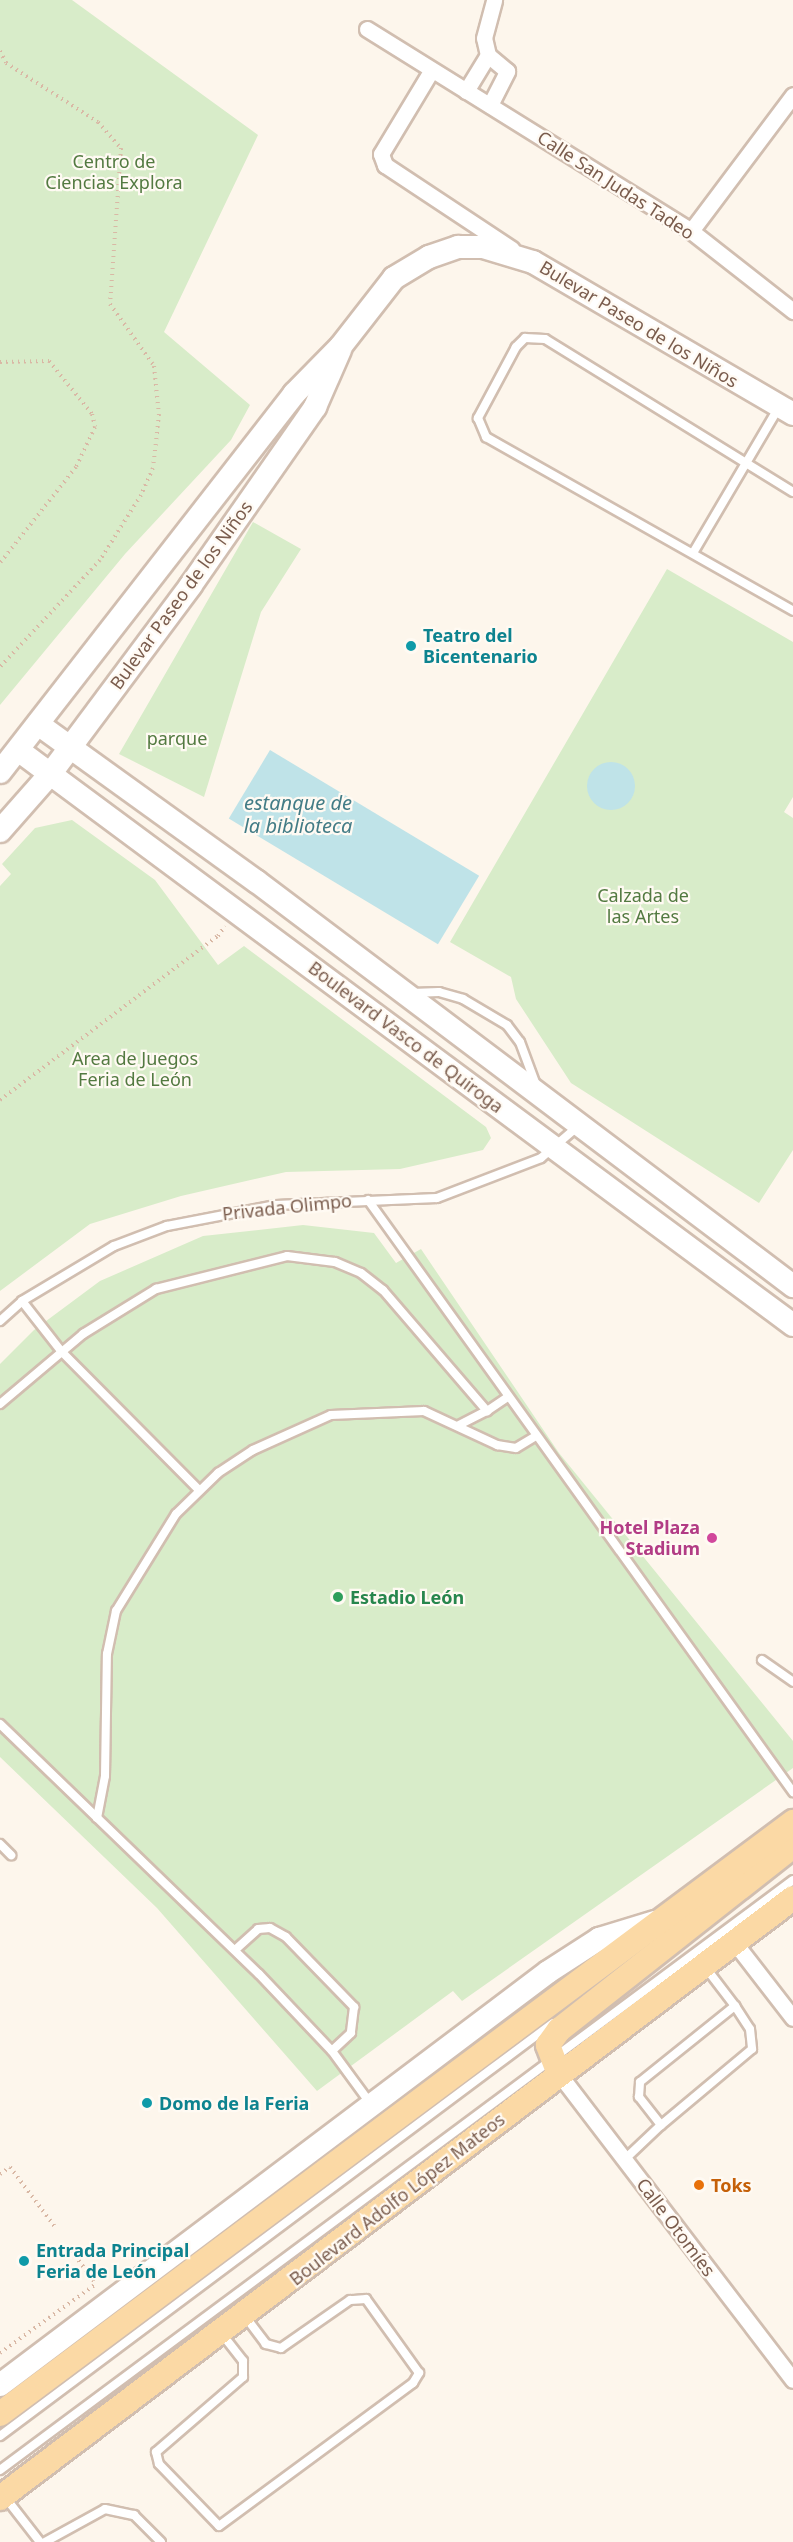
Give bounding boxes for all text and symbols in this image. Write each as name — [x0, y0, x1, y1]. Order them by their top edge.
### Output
street label: Calle San Judas Tadeo — [534, 126, 698, 244]
park label: Centro de Ciencias Explora — [45, 151, 183, 194]
street label: Bulevar Paseo de los Niños — [536, 256, 742, 392]
street label: Bulevar Paseo de los Niños — [105, 497, 257, 693]
place label: Teatro del Bicentenario — [423, 625, 538, 668]
marker: Teatro del Bicentenario — [404, 639, 418, 653]
park label: parque — [147, 727, 207, 749]
water label: estanque de la biblioteca — [244, 790, 352, 837]
park label: Calzada de las Artes — [597, 885, 689, 928]
street label: Boulevard Vasco de Quiroga — [304, 957, 508, 1117]
park label: Area de Juegos Feria de León — [72, 1048, 198, 1090]
street label: Privada Olimpo — [221, 1189, 353, 1225]
place label: Hotel Plaza Stadium — [599, 1517, 700, 1559]
marker: Hotel Plaza Stadium — [705, 1531, 719, 1545]
place label: Estadio León — [350, 1586, 464, 1608]
marker: Estadio León — [331, 1590, 345, 1604]
place label: Domo de la Feria — [159, 2092, 309, 2114]
marker: Domo de la Feria — [140, 2096, 154, 2110]
street label: Boulevard Adolfo López Mateos — [285, 2108, 509, 2290]
street label: Calle Otomíes — [632, 2174, 720, 2280]
place label: Toks — [711, 2174, 752, 2196]
marker: Toks — [692, 2178, 706, 2192]
place label: Entrada Principal Feria de León — [36, 2240, 189, 2282]
marker: Entrada Principal Feria de León — [17, 2254, 31, 2268]

